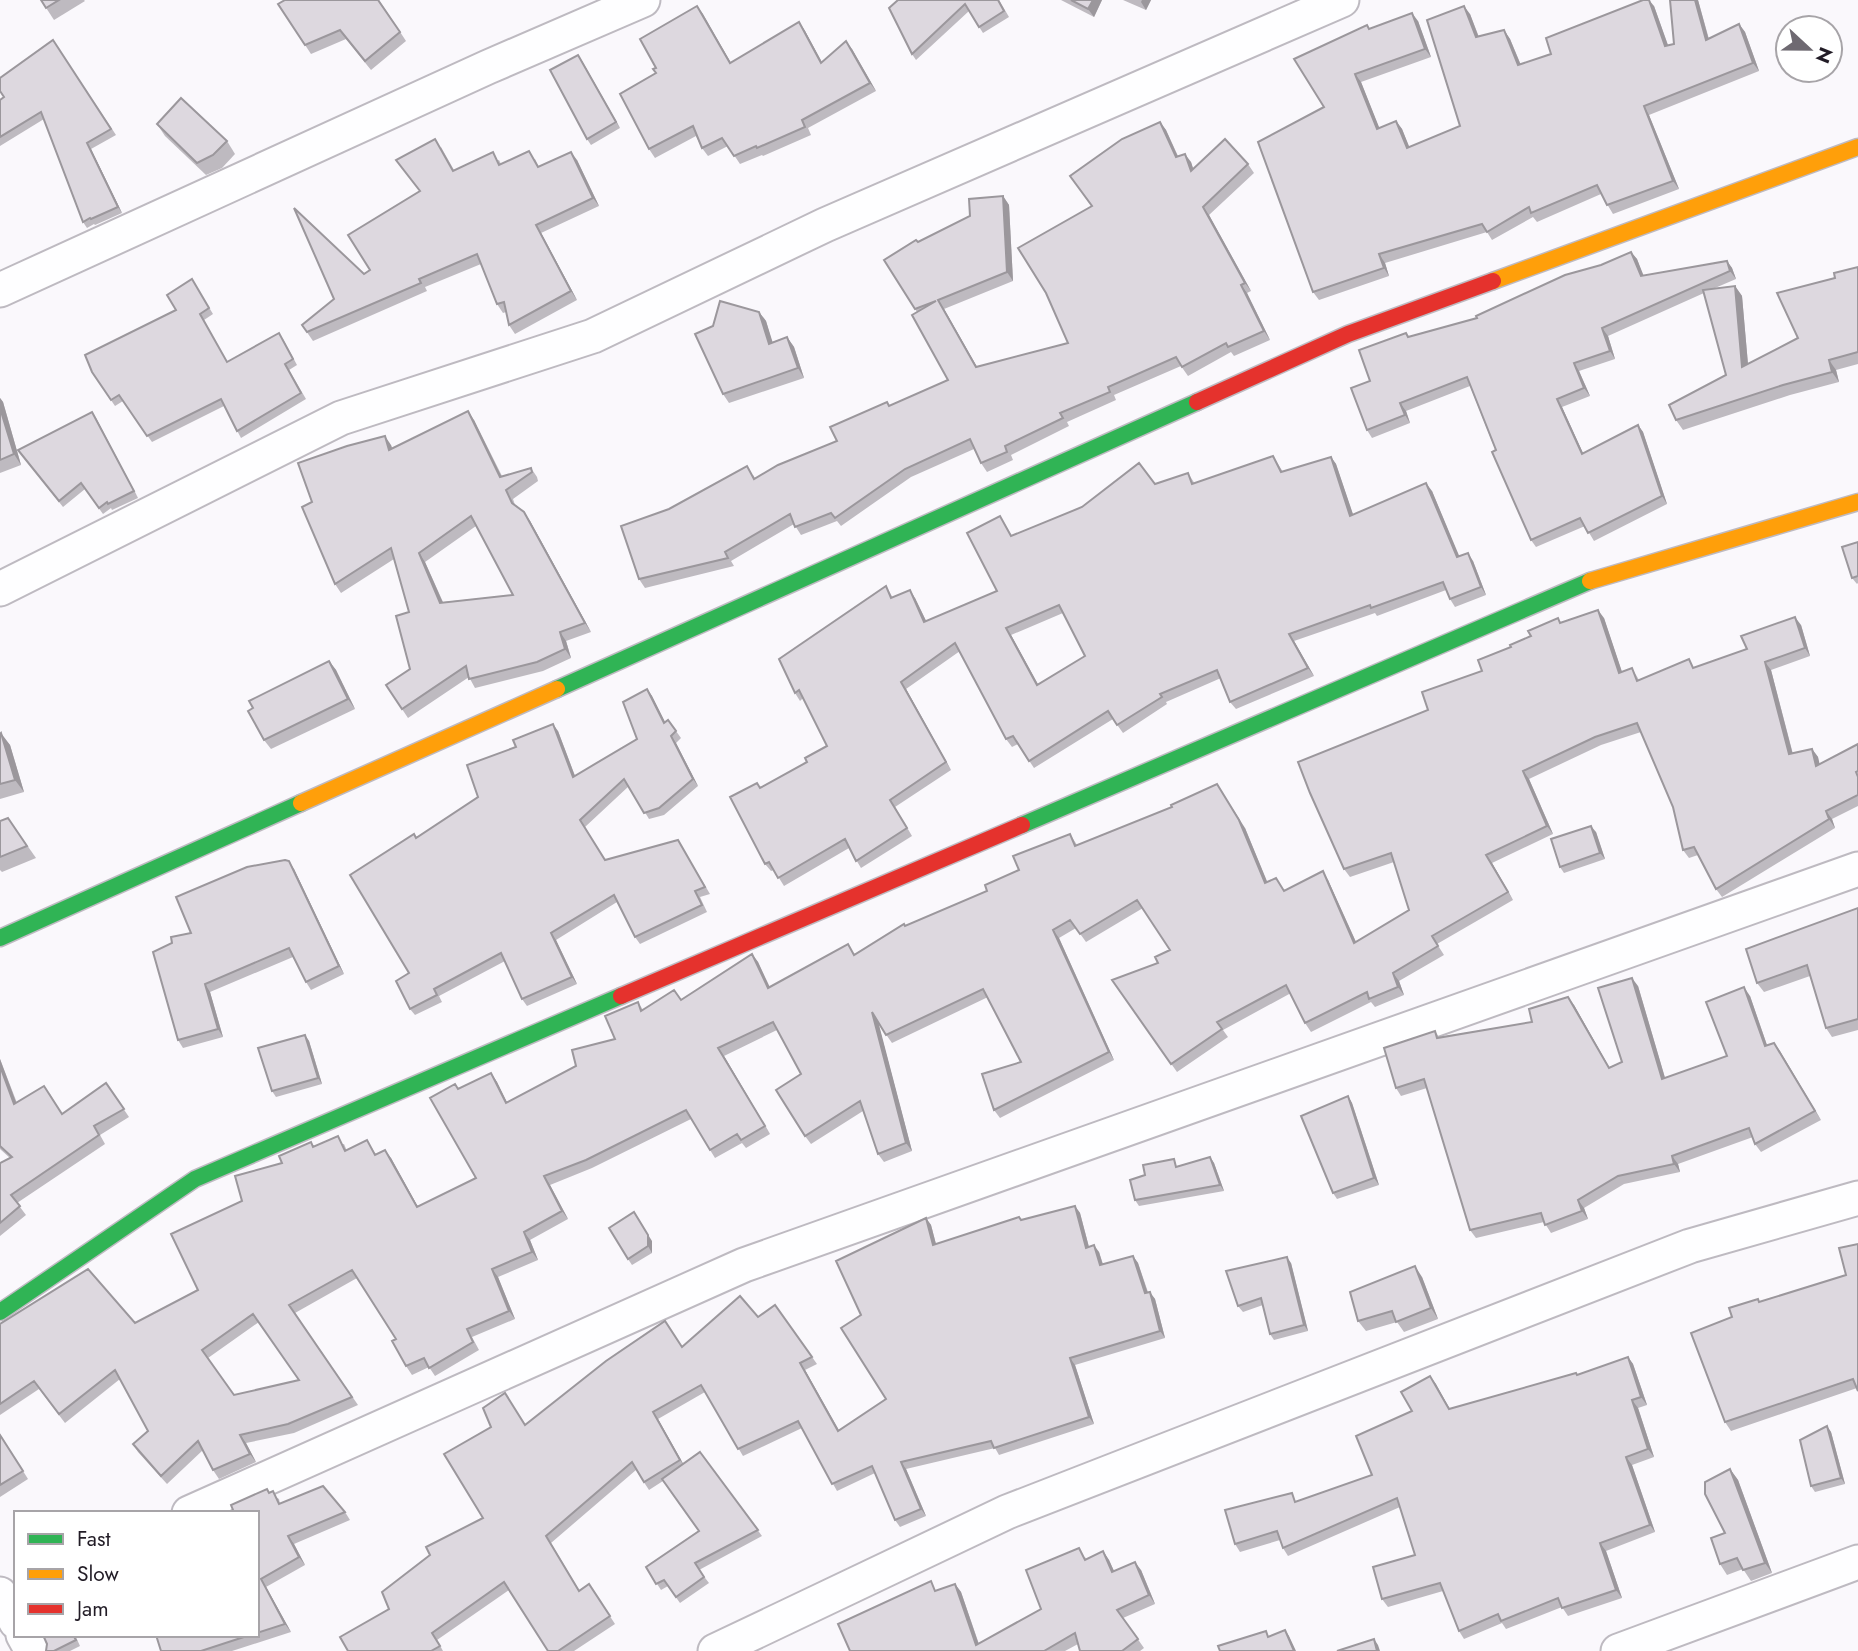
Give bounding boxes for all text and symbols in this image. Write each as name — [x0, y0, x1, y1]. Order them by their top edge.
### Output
north arrow — [1774, 14, 1844, 84]
text: N — [1809, 43, 1840, 67]
legend — [14, 1511, 259, 1637]
text: Fast — [77, 1524, 110, 1554]
text: Slow — [77, 1559, 119, 1589]
text: Jam — [74, 1594, 109, 1624]

